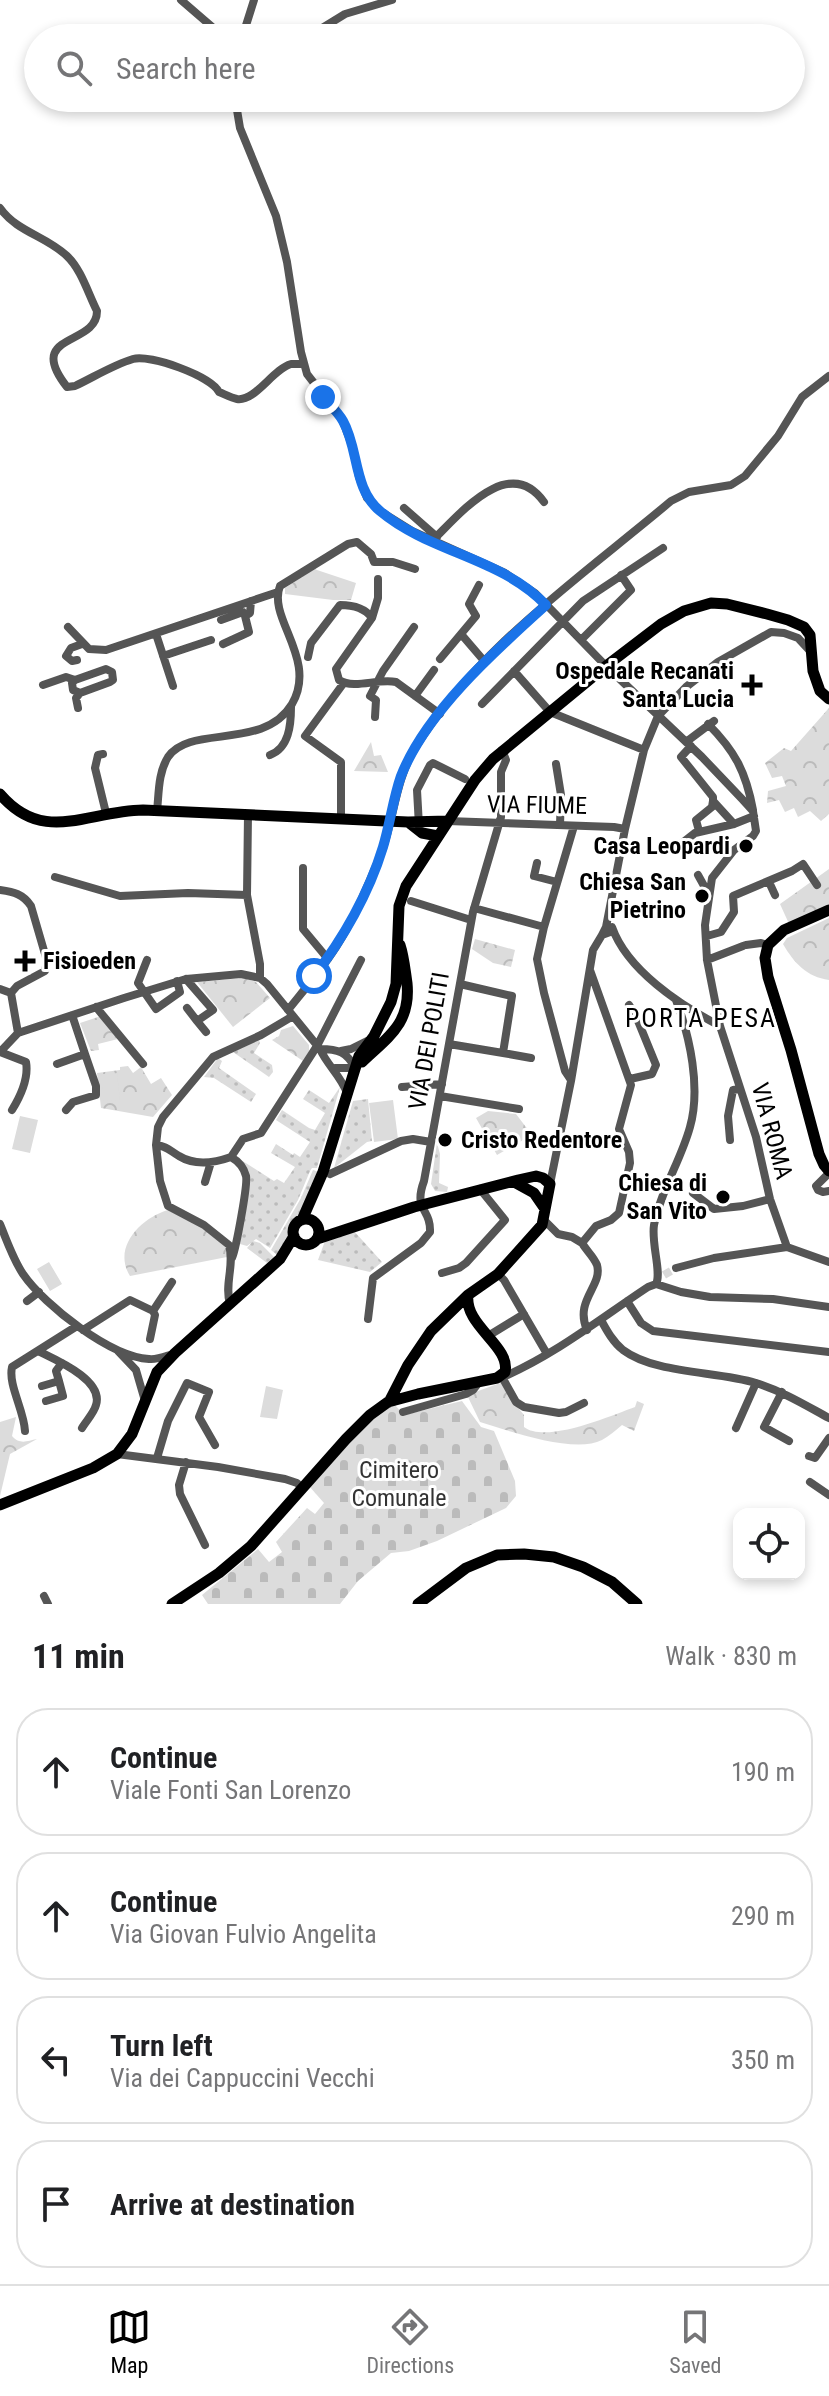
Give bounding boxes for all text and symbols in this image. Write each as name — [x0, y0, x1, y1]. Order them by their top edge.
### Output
search box — [24, 24, 805, 112]
icon: search — [52, 46, 96, 90]
text: Search here — [116, 51, 256, 86]
route end — [305, 379, 341, 415]
place label: Ospedale Recanati Santa Lucia — [555, 657, 734, 713]
marker: Ospedale Recanati Santa Lucia — [741, 674, 763, 696]
street label: VIA FIUME — [487, 790, 587, 820]
place label: Casa Leopardi — [594, 832, 730, 860]
marker: Casa Leopardi — [737, 837, 755, 855]
place label: Chiesa San Pietrino — [579, 868, 686, 924]
marker: Chiesa San Pietrino — [693, 887, 711, 905]
place label: Fisioeden — [43, 947, 136, 975]
marker: Fisioeden — [14, 950, 36, 972]
route start — [296, 958, 332, 994]
street label: VIA DEI POLITI — [403, 970, 455, 1112]
district label: PORTA PESA — [625, 1003, 777, 1033]
street label: VIA ROMA — [746, 1080, 798, 1182]
place label: Cristo Redentore — [461, 1126, 622, 1154]
marker: Cristo Redentore — [436, 1131, 454, 1149]
place label: Chiesa di San Vito — [618, 1169, 707, 1225]
marker: Chiesa di San Vito — [714, 1188, 732, 1206]
park label: Cimitero Comunale — [351, 1456, 447, 1512]
map controls — [733, 1508, 805, 1580]
button: locate — [733, 1508, 805, 1580]
text: 11 min — [32, 1636, 125, 1676]
text: Walk · 830 m — [665, 1641, 797, 1671]
text: Continue — [110, 1740, 217, 1775]
icon: ahead — [34, 1750, 78, 1794]
text: 190 m — [731, 1757, 795, 1787]
text: Viale Fonti San Lorenzo — [110, 1775, 351, 1805]
text: Continue — [110, 1884, 217, 1919]
icon: ahead — [34, 1894, 78, 1938]
text: 290 m — [731, 1901, 795, 1931]
text: Via Giovan Fulvio Angelita — [110, 1919, 377, 1949]
text: Turn left — [110, 2028, 213, 2063]
icon: left — [34, 2038, 78, 2082]
text: 350 m — [731, 2045, 795, 2075]
text: Via dei Cappuccini Vecchi — [110, 2063, 375, 2093]
icon: arrive — [34, 2182, 78, 2226]
text: Arrive at destination — [110, 2187, 355, 2222]
tab: Map — [107, 2305, 151, 2378]
tab: Directions — [366, 2305, 454, 2378]
tab: Saved — [669, 2305, 722, 2378]

